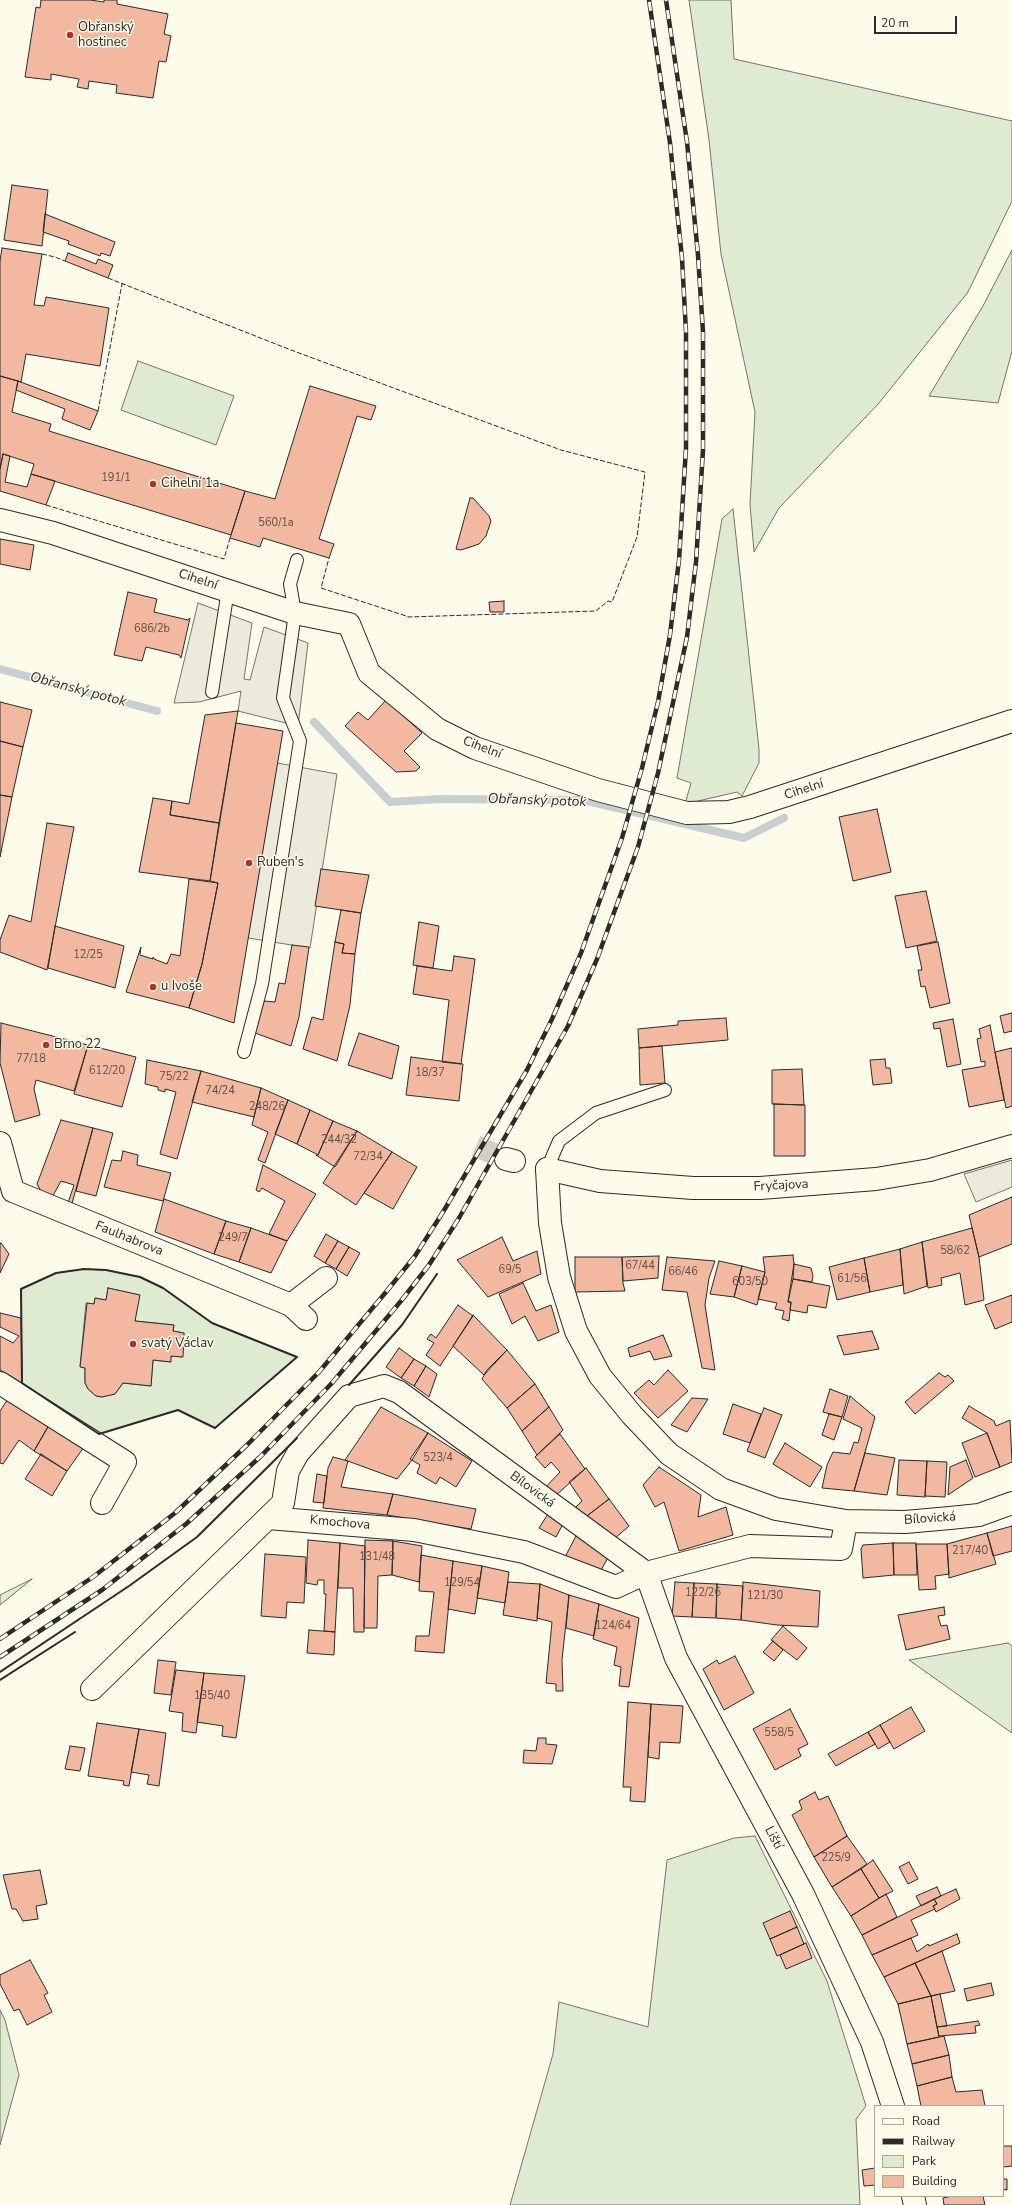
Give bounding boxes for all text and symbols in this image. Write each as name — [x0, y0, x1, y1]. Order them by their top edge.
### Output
scale bar — [876, 8, 959, 34]
text: 20 m — [881, 15, 909, 31]
place label: Obřanský hostinec — [78, 20, 134, 51]
marker: Obřanský hostinec — [65, 30, 75, 40]
house number: 191/1 — [101, 471, 131, 485]
place label: Cihelní 1a — [161, 476, 219, 492]
marker: Cihelní 1a — [148, 479, 158, 489]
house number: 560/1a — [258, 516, 294, 530]
street label: Cihelní — [176, 566, 220, 594]
house number: 686/2b — [134, 622, 170, 636]
water label: Obřanský potok — [28, 669, 128, 711]
street label: Cihelní — [460, 733, 504, 763]
street label: Cihelní — [782, 776, 826, 804]
water label: Obřanský potok — [487, 791, 587, 811]
place label: Ruben's — [257, 855, 304, 871]
marker: Ruben's — [244, 858, 254, 868]
house number: 12/25 — [73, 948, 103, 962]
place label: u Ivoše — [161, 979, 202, 995]
marker: u Ivoše — [148, 982, 158, 992]
place label: Brno 22 — [54, 1037, 101, 1053]
marker: Brno 22 — [41, 1040, 51, 1050]
house number: 77/18 — [16, 1052, 46, 1066]
house number: 612/20 — [89, 1064, 125, 1078]
house number: 18/37 — [415, 1066, 445, 1080]
house number: 75/22 — [159, 1070, 189, 1084]
house number: 74/24 — [205, 1084, 235, 1098]
house number: 248/26 — [249, 1100, 285, 1114]
house number: 244/32 — [321, 1133, 357, 1147]
house number: 72/34 — [353, 1150, 383, 1164]
street label: Fryčajova — [753, 1177, 809, 1195]
street label: Faulhabrova — [93, 1218, 165, 1260]
house number: 249/7 — [218, 1231, 248, 1245]
house number: 58/62 — [940, 1244, 970, 1258]
house number: 67/44 — [625, 1259, 655, 1273]
house number: 69/5 — [499, 1263, 521, 1277]
house number: 66/46 — [668, 1265, 698, 1279]
house number: 61/56 — [837, 1272, 867, 1286]
house number: 603/50 — [732, 1275, 768, 1289]
place label: svatý Václav — [141, 1336, 214, 1352]
marker: svatý Václav — [128, 1339, 138, 1349]
house number: 523/4 — [423, 1451, 453, 1465]
street label: Bílovická — [506, 1468, 558, 1512]
street label: Bílovická — [904, 1509, 956, 1529]
street label: Kmochova — [309, 1513, 371, 1533]
house number: 217/40 — [952, 1544, 988, 1558]
house number: 131/48 — [359, 1550, 395, 1564]
house number: 129/54 — [444, 1576, 480, 1590]
house number: 122/26 — [685, 1586, 721, 1600]
house number: 121/30 — [747, 1589, 783, 1603]
house number: 124/64 — [595, 1619, 631, 1633]
house number: 135/40 — [194, 1689, 230, 1703]
house number: 558/5 — [764, 1726, 794, 1740]
street label: Liští — [761, 1824, 785, 1852]
house number: 225/9 — [821, 1851, 851, 1865]
legend — [874, 2105, 1004, 2197]
text: Road — [912, 2113, 940, 2129]
text: Railway — [912, 2133, 955, 2149]
text: Park — [912, 2153, 936, 2169]
text: Building — [912, 2173, 957, 2189]

